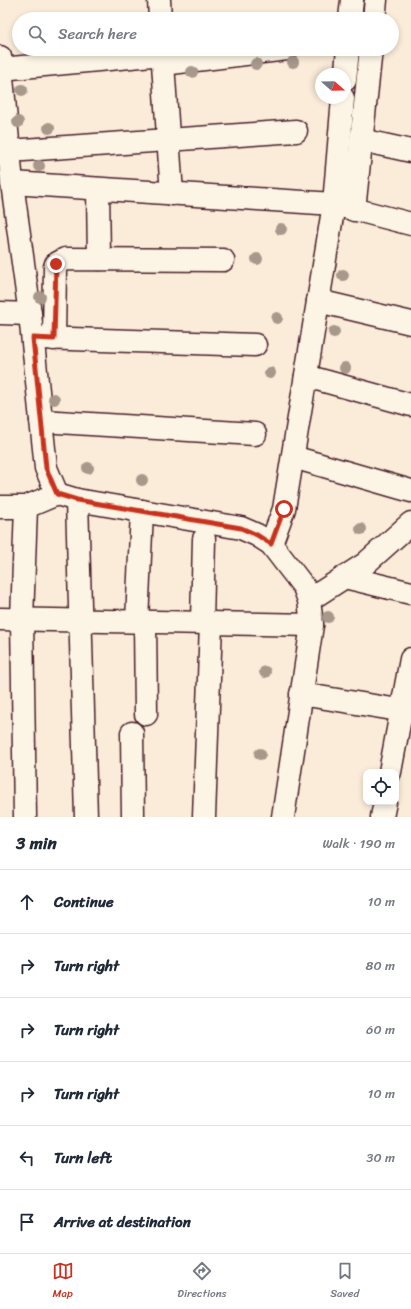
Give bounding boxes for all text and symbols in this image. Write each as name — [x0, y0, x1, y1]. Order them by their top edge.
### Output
search box — [12, 12, 399, 56]
text: Search here — [58, 21, 137, 47]
icon: search — [26, 23, 48, 45]
north arrow — [315, 68, 351, 104]
route end — [47, 255, 65, 273]
route start — [275, 500, 293, 518]
map controls — [363, 769, 399, 805]
button: locate — [363, 769, 399, 805]
text: 3 min — [16, 828, 57, 858]
text: Walk · 190 m — [322, 832, 395, 855]
text: Continue — [54, 889, 114, 915]
text: 10 m — [368, 890, 395, 913]
icon: ahead — [16, 891, 38, 913]
text: Turn right — [54, 953, 119, 979]
text: 80 m — [366, 954, 395, 977]
icon: right — [16, 955, 38, 977]
text: Turn right — [54, 1017, 119, 1043]
text: 60 m — [366, 1018, 395, 1041]
icon: right — [16, 1019, 38, 1041]
text: Turn right — [54, 1081, 119, 1107]
text: 10 m — [368, 1082, 395, 1105]
icon: right — [16, 1083, 38, 1105]
text: Turn left — [54, 1145, 112, 1171]
text: 30 m — [366, 1146, 395, 1169]
icon: left — [16, 1147, 38, 1169]
text: Arrive at destination — [54, 1209, 191, 1235]
icon: arrive — [16, 1211, 38, 1233]
tab: Map — [52, 1260, 74, 1303]
tab: Directions — [177, 1260, 227, 1303]
tab: Saved — [330, 1260, 359, 1303]

